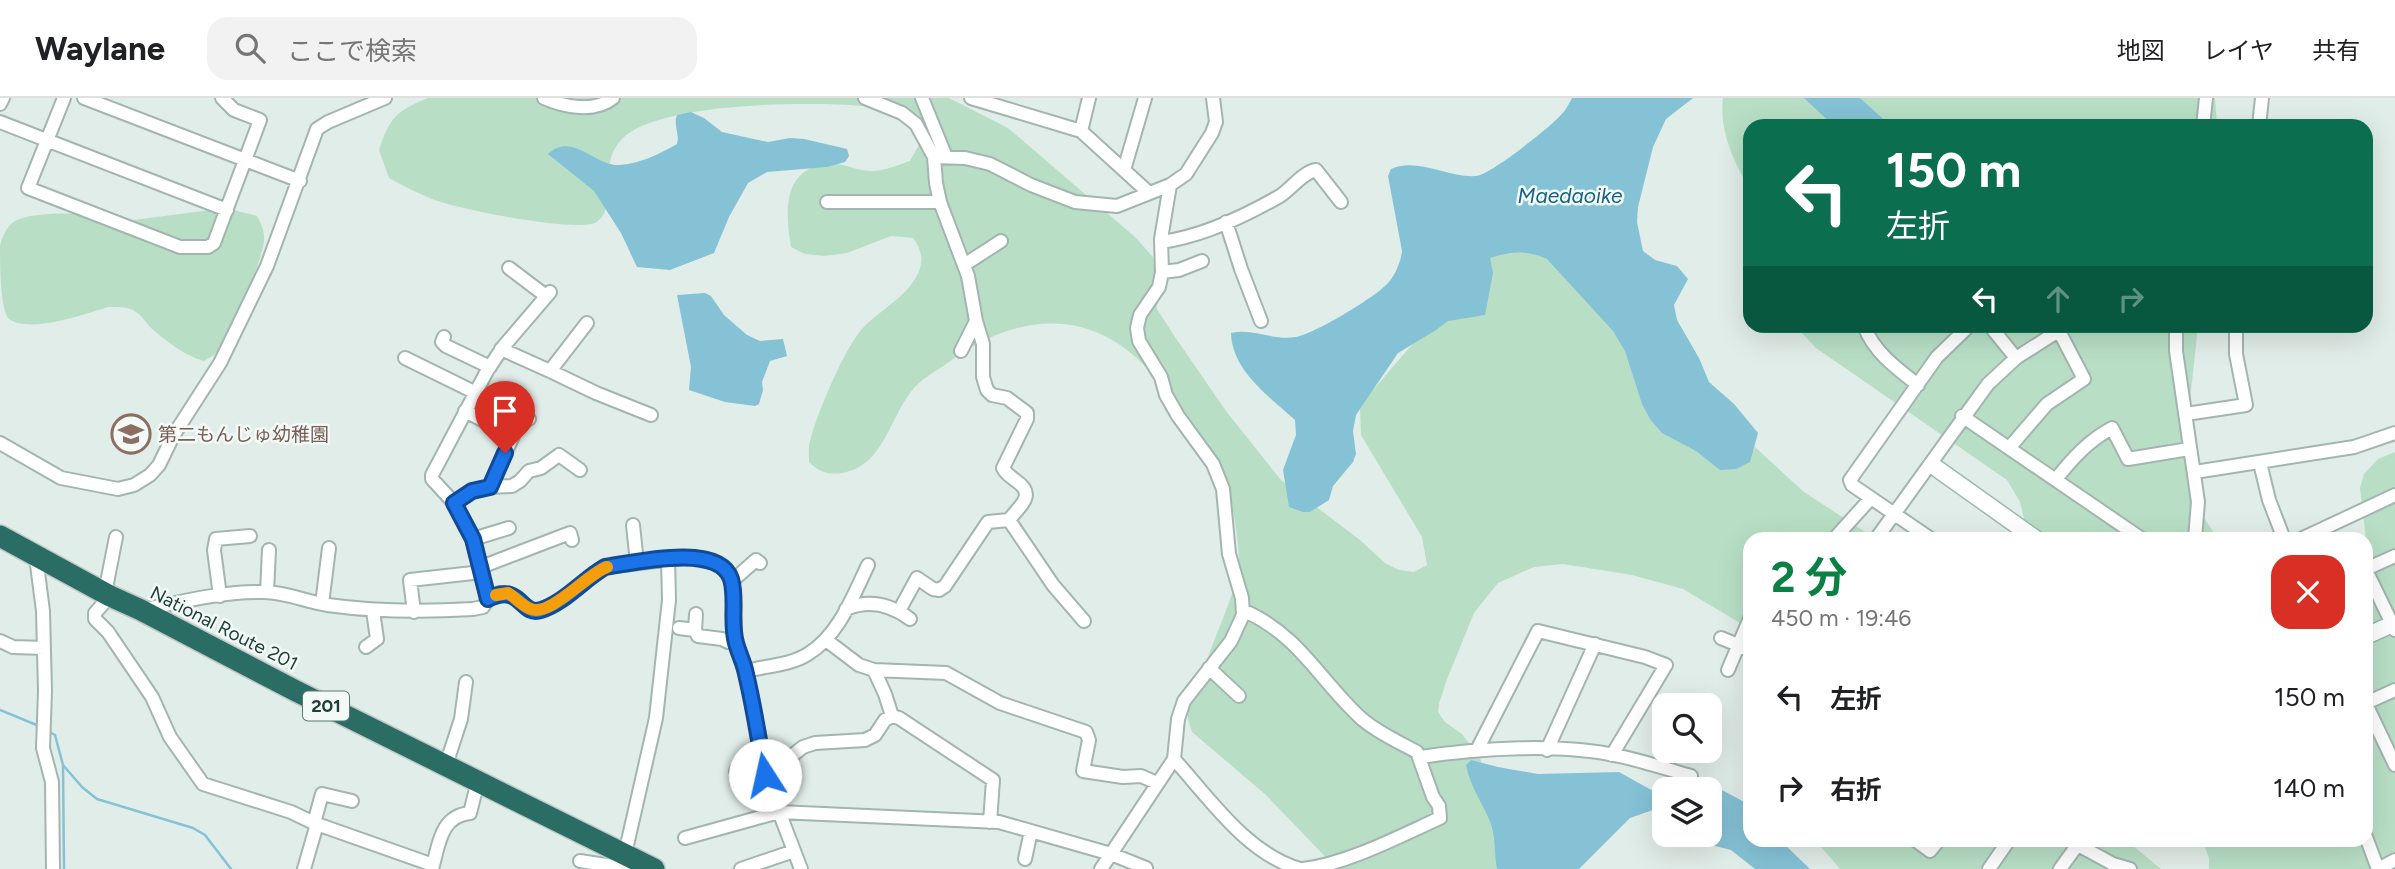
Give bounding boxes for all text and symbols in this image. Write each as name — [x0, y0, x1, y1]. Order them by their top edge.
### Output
search box — [207, 17, 697, 80]
text: Waylane — [35, 29, 165, 68]
icon: search — [231, 29, 269, 67]
text: ここで検索 — [287, 35, 417, 67]
text: 地図 — [2117, 36, 2165, 65]
text: レイヤ — [2203, 36, 2274, 65]
text: 共有 — [2312, 36, 2360, 65]
text: 150 m — [1886, 140, 2021, 199]
icon: left — [1771, 147, 1862, 238]
water label: Maedaoike — [1518, 183, 1623, 208]
text: 左折 — [1886, 207, 1950, 245]
icon: left — [1966, 280, 2004, 318]
icon: ahead — [2039, 280, 2077, 318]
icon: right — [2112, 280, 2150, 318]
pin — [475, 381, 535, 453]
icon: arrive — [486, 392, 524, 430]
school or university icon: 第二もんじゅ幼稚園 — [110, 413, 152, 455]
place label: 第二もんじゅ幼稚園 — [158, 423, 329, 446]
text: 2 分 — [1771, 552, 1847, 603]
button: close — [2271, 555, 2345, 629]
street label: National Route 201 — [146, 581, 302, 675]
text: 450 m · 19:46 — [1771, 604, 1911, 632]
icon: left — [1771, 678, 1809, 716]
text: 150 m — [2274, 681, 2345, 713]
text: 左折 — [1830, 683, 1882, 715]
road number: 201 — [303, 692, 349, 720]
map controls — [1652, 693, 1722, 847]
button: search — [1652, 693, 1722, 763]
position arrow — [728, 738, 802, 812]
icon: right — [1771, 769, 1809, 807]
text: 140 m — [2273, 772, 2345, 804]
text: 右折 — [1830, 774, 1882, 806]
button: layers — [1652, 777, 1722, 847]

